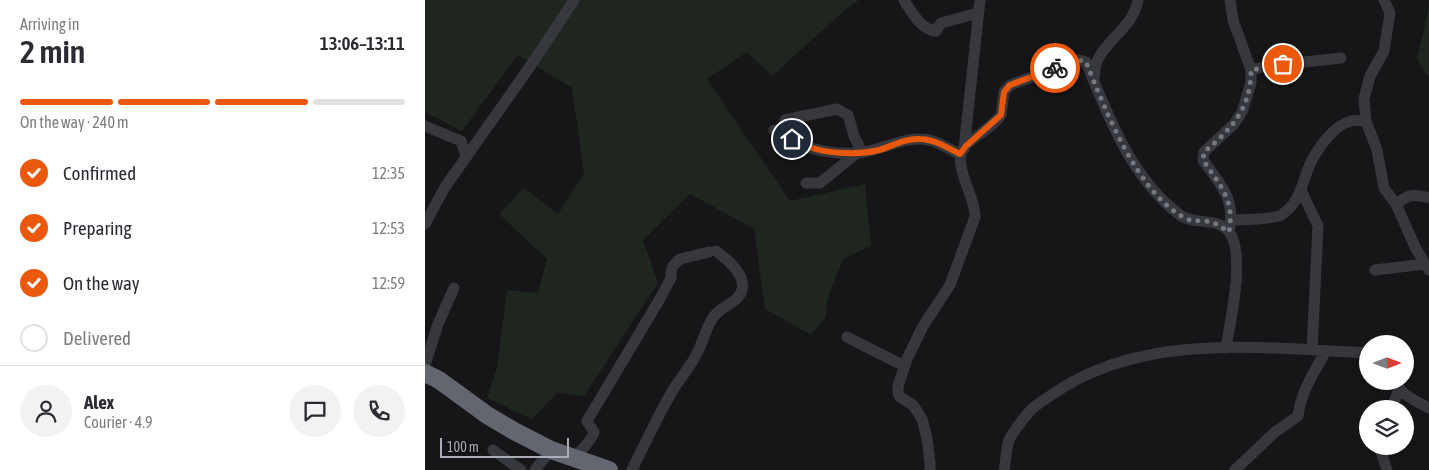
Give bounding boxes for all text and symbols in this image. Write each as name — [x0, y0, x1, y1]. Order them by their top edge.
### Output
text: Arriving in — [20, 15, 80, 33]
text: 13:06–13:11 — [320, 32, 405, 54]
text: 2 min — [20, 33, 85, 70]
courier — [1030, 43, 1080, 93]
pin — [1262, 43, 1304, 85]
icon: bag — [1269, 50, 1297, 78]
icon: bike — [1041, 54, 1069, 82]
text: On the way · 240 m — [20, 113, 129, 131]
pin — [771, 118, 813, 160]
icon: home — [778, 125, 806, 153]
icon: check — [20, 159, 48, 187]
text: Confirmed — [63, 162, 136, 184]
text: 12:35 — [372, 164, 405, 182]
icon: check — [20, 214, 48, 242]
text: Preparing — [63, 217, 132, 239]
text: 12:53 — [372, 219, 405, 237]
icon: check — [20, 269, 48, 297]
text: On the way — [63, 272, 140, 294]
text: 12:59 — [372, 274, 405, 292]
text: Delivered — [63, 327, 131, 349]
north arrow — [1359, 335, 1414, 390]
map controls — [1359, 335, 1414, 455]
button: person — [20, 385, 72, 437]
button: chat — [289, 385, 341, 437]
button: phone — [353, 385, 405, 437]
text: Alex — [84, 391, 114, 413]
button: layers — [1359, 400, 1414, 455]
text: Courier · 4.9 — [84, 413, 153, 431]
scale bar — [440, 435, 569, 458]
text: 100 m — [447, 439, 479, 455]

